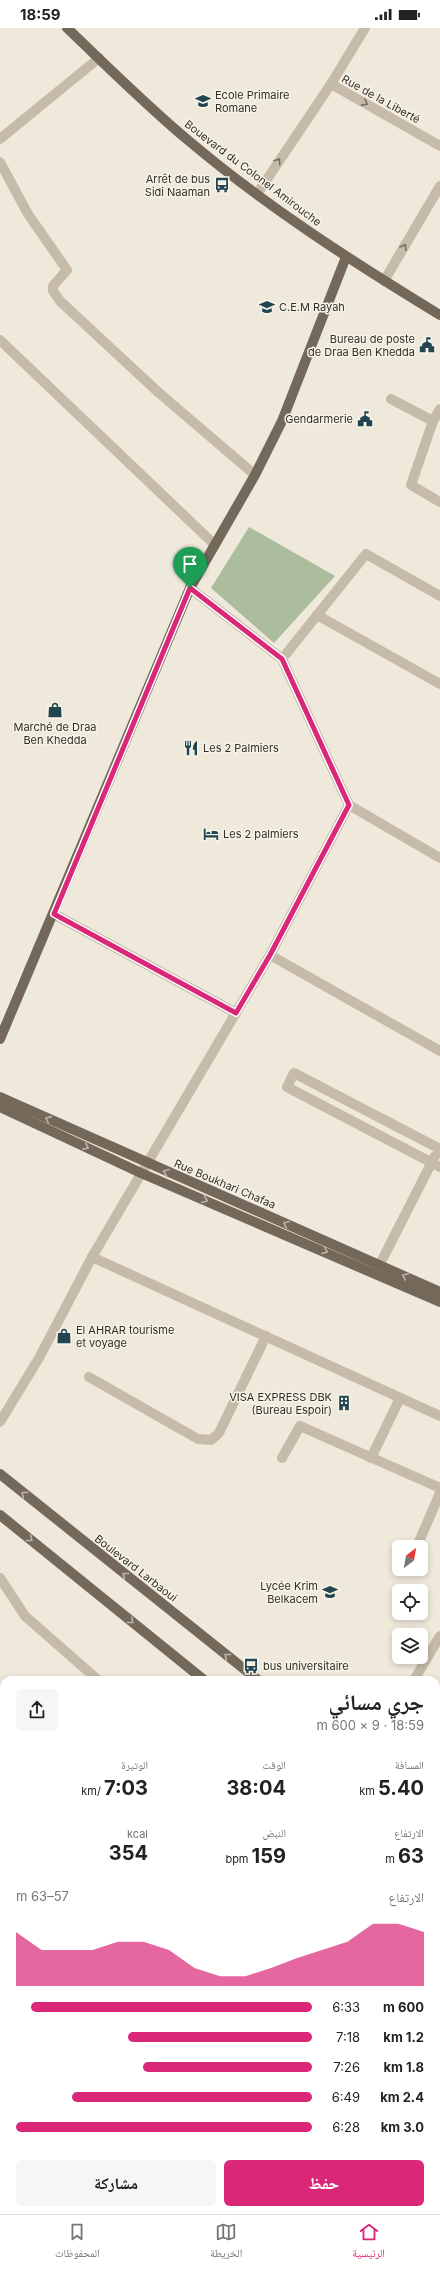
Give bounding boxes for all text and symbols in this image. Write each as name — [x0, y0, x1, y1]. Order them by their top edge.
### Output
text: 18:59 — [20, 5, 61, 24]
street label: Rue de la Liberté — [339, 72, 423, 126]
place label: Ecole Primaire Romane — [215, 88, 290, 115]
school or university icon: Ecole Primaire Romane — [194, 92, 212, 110]
one-way arrow — [361, 99, 368, 106]
street label: Bouevard du Colonel Amirouche — [182, 117, 324, 229]
one-way arrow — [273, 158, 281, 165]
place label: Arrêt de bus Sidi Naaman — [145, 172, 210, 199]
bus stop icon: Arrêt de bus Sidi Naaman — [213, 176, 231, 194]
one-way arrow — [399, 244, 407, 251]
school or university icon: C.E.M Rayah — [258, 298, 276, 316]
place label: C.E.M Rayah — [279, 300, 345, 314]
place label: Bureau de poste de Draa Ben Khedda — [308, 332, 415, 359]
public building icon: Bureau de poste de Draa Ben Khedda — [418, 336, 436, 354]
public building icon: Gendarmerie — [356, 410, 374, 428]
place label: Gendarmerie — [285, 412, 353, 426]
pin — [173, 547, 207, 588]
icon: arrive — [179, 553, 201, 575]
shop icon: Marché de Draa Ben Khedda — [46, 701, 64, 719]
place label: Marché de Draa Ben Khedda — [13, 720, 97, 747]
restaurant icon: Les 2 Palmiers — [182, 739, 200, 757]
place label: Les 2 Palmiers — [203, 741, 279, 755]
hotel icon: Les 2 palmiers — [202, 825, 220, 843]
place label: Les 2 palmiers — [223, 827, 299, 841]
one-way arrow — [44, 1116, 52, 1124]
one-way arrow — [82, 1142, 90, 1150]
street label: Rue Boukhari Chafaa — [172, 1156, 278, 1212]
one-way arrow — [163, 1169, 171, 1177]
one-way arrow — [201, 1195, 208, 1203]
one-way arrow — [282, 1220, 289, 1228]
one-way arrow — [321, 1246, 328, 1254]
one-way arrow — [401, 1273, 409, 1281]
place label: El AHRAR tourisme et voyage — [76, 1323, 174, 1350]
shop icon: El AHRAR tourisme et voyage — [55, 1327, 73, 1345]
place label: VISA EXPRESS DBK (Bureau Espoir) — [229, 1390, 333, 1417]
building icon: VISA EXPRESS DBK (Bureau Espoir) — [335, 1394, 353, 1412]
one-way arrow — [21, 1491, 28, 1498]
street label: Boulevard Larbaoui — [92, 1531, 180, 1605]
one-way arrow — [26, 1535, 33, 1542]
north arrow — [392, 1540, 428, 1576]
map controls — [392, 1540, 428, 1664]
one-way arrow — [123, 1573, 130, 1580]
place label: Lycée Krim Belkacem — [260, 1579, 318, 1606]
school or university icon: Lycée Krim Belkacem — [321, 1583, 339, 1601]
button: locate — [392, 1584, 428, 1620]
one-way arrow — [127, 1617, 134, 1624]
button: layers — [392, 1628, 428, 1664]
one-way arrow — [225, 1653, 232, 1660]
bus stop icon: bus universitaire — [242, 1657, 260, 1675]
place label: bus universitaire — [263, 1659, 349, 1673]
button: share — [16, 1689, 58, 1731]
text: جري مسائي — [329, 1689, 424, 1715]
text: 18:59 · 9 × 600 m — [316, 1717, 424, 1733]
text: الوتيرة — [121, 1758, 148, 1772]
text: الوقت — [262, 1758, 286, 1772]
text: المسافة — [395, 1758, 424, 1772]
text: 7:03 — [104, 1776, 148, 1800]
text: 38:04 — [226, 1776, 286, 1800]
text: 5.40 — [378, 1776, 424, 1800]
text: /km — [81, 1784, 104, 1798]
text: km — [359, 1784, 378, 1798]
text: النبض — [263, 1826, 286, 1840]
text: الارتفاع — [394, 1826, 424, 1840]
text: kcal — [127, 1827, 148, 1841]
text: 354 — [109, 1841, 148, 1865]
text: 159 — [252, 1844, 286, 1868]
text: 63 — [398, 1844, 424, 1868]
text: bpm — [225, 1852, 252, 1866]
text: m — [385, 1852, 398, 1866]
text: 57–63 m — [16, 1888, 69, 1904]
text: الارتفاع — [389, 1889, 424, 1905]
text: 6:33 — [332, 1999, 360, 2015]
text: 600 m — [383, 1999, 424, 2015]
text: 7:18 — [336, 2029, 360, 2045]
text: 1.2 km — [383, 2029, 424, 2045]
text: 7:26 — [333, 2059, 360, 2075]
text: 1.8 km — [383, 2059, 424, 2075]
text: 6:49 — [332, 2089, 360, 2105]
text: 2.4 km — [380, 2089, 424, 2105]
text: 6:28 — [332, 2119, 360, 2135]
text: 3.0 km — [381, 2119, 424, 2135]
button: مشاركة — [16, 2160, 216, 2206]
button: حفظ — [224, 2160, 424, 2206]
tab: المحفوظات — [55, 2221, 100, 2264]
tab: الخريطة — [210, 2221, 242, 2264]
tab: الرئيسية — [352, 2221, 385, 2264]

